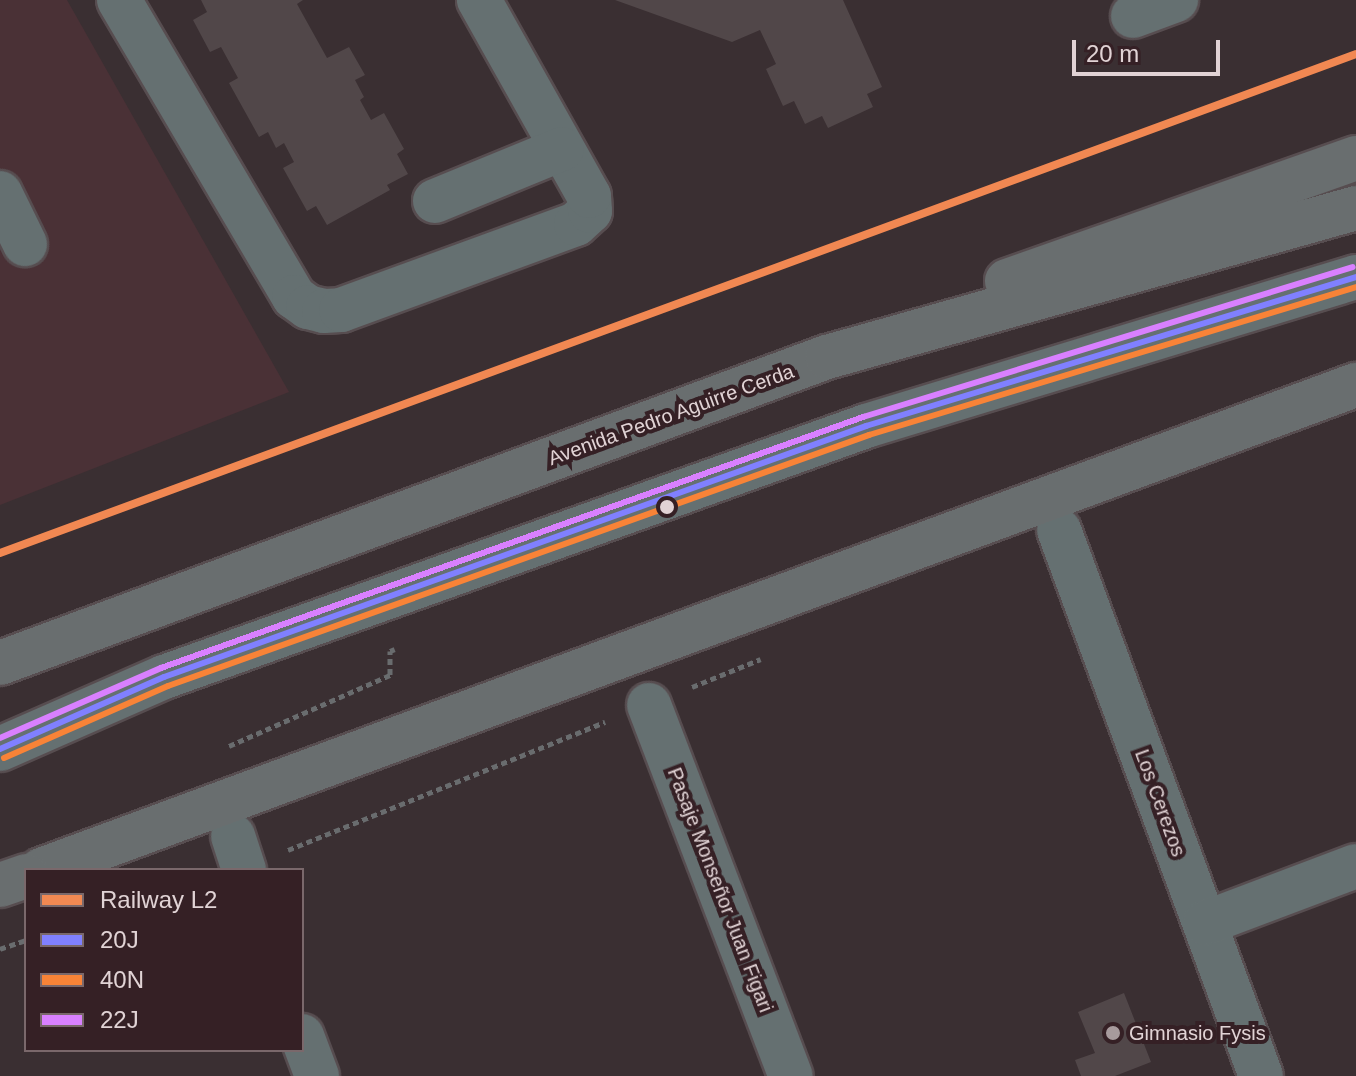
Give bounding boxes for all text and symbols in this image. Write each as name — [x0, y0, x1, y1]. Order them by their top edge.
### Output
scale bar — [1076, 24, 1224, 74]
text: 20 m — [1086, 40, 1139, 67]
street label: Avenida Pedro Aguirre Cerda — [544, 359, 798, 471]
unlabelled marker — [659, 499, 675, 515]
street label: Los Cerezos — [1130, 746, 1190, 860]
street label: Pasaje Monseñor Juan Figari — [662, 764, 778, 1016]
legend — [24, 868, 304, 1052]
text: Railway L2 — [100, 886, 217, 913]
text: 20J — [100, 926, 139, 953]
text: 40N — [100, 966, 144, 993]
text: 22J — [100, 1006, 139, 1033]
place label: Gimnasio Fysis — [1129, 1021, 1266, 1045]
marker: Gimnasio Fysis — [1104, 1024, 1122, 1042]

